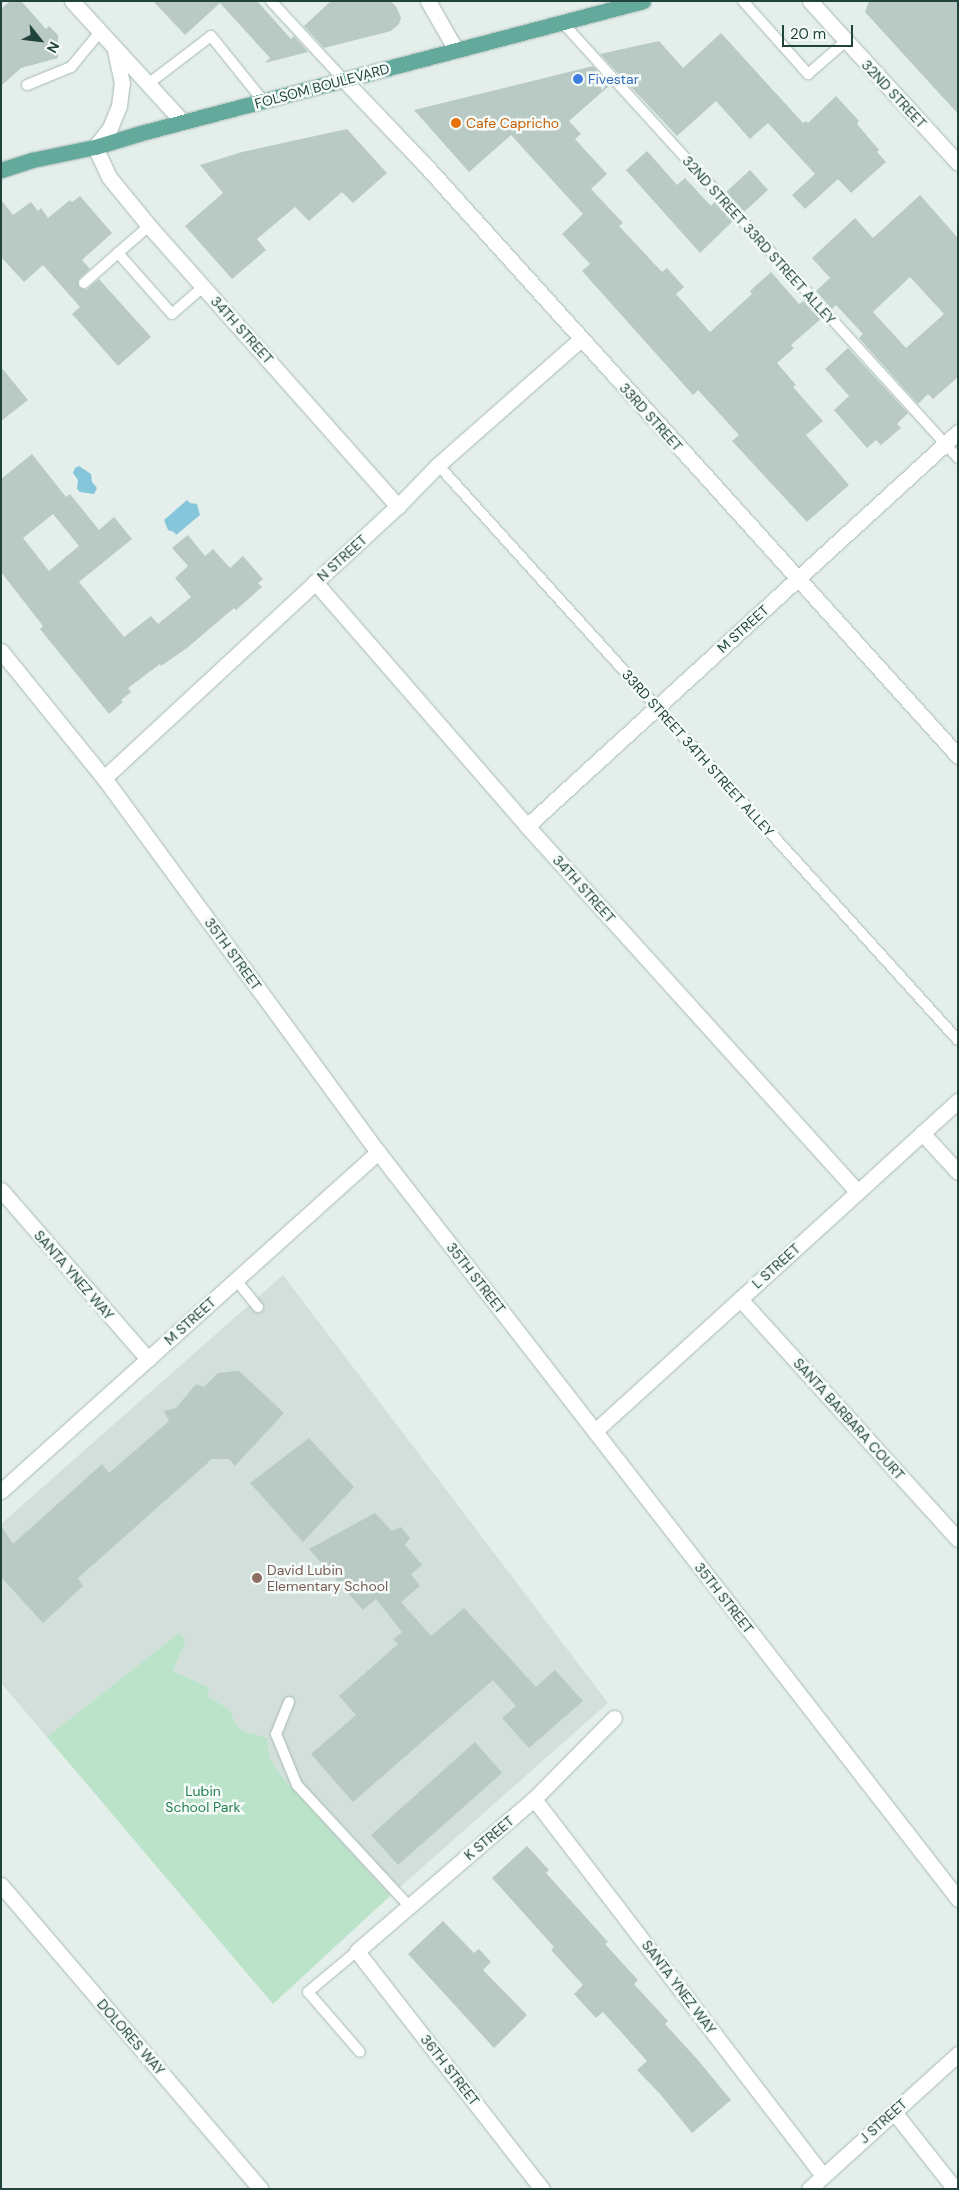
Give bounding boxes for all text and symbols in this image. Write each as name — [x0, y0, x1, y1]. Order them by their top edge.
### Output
north arrow — [15, 15, 65, 65]
scale bar — [784, 15, 855, 47]
text: 20 m — [790, 24, 826, 44]
text: N — [43, 38, 63, 56]
street label: 32ND STREET — [858, 56, 930, 132]
street label: FOLSOM BOULEVARD — [253, 60, 391, 112]
place label: Fivestar — [588, 71, 639, 87]
marker: Fivestar — [572, 73, 584, 85]
place label: Cafe Capricho — [466, 115, 559, 131]
marker: Cafe Capricho — [450, 117, 462, 129]
street label: 32ND STREET 33RD STREET ALLEY — [679, 152, 839, 328]
street label: 34TH STREET — [207, 293, 277, 367]
street label: 33RD STREET — [616, 379, 686, 455]
street label: N STREET — [314, 531, 370, 585]
street label: M STREET — [714, 602, 772, 656]
street label: 33RD STREET 34TH STREET ALLEY — [619, 666, 777, 840]
street label: 34TH STREET — [549, 852, 619, 926]
street label: 35TH STREET — [201, 915, 265, 993]
street label: SANTA YNEZ WAY — [31, 1227, 117, 1323]
street label: 35TH STREET — [443, 1239, 509, 1317]
street label: L STREET — [749, 1240, 803, 1292]
street label: M STREET — [161, 1294, 219, 1348]
street label: SANTA BARBARA COURT — [790, 1355, 908, 1483]
street label: 35TH STREET — [691, 1559, 757, 1637]
place label: David Lubin Elementary School — [267, 1562, 388, 1594]
marker: David Lubin Elementary School — [251, 1572, 263, 1584]
park label: Lubin School Park — [165, 1783, 241, 1815]
street label: K STREET — [461, 1812, 517, 1864]
street label: SANTA YNEZ WAY — [638, 1937, 720, 2037]
street label: DOLORES WAY — [94, 1996, 168, 2078]
street label: 36TH STREET — [417, 2031, 483, 2109]
street label: J STREET — [856, 2095, 910, 2147]

